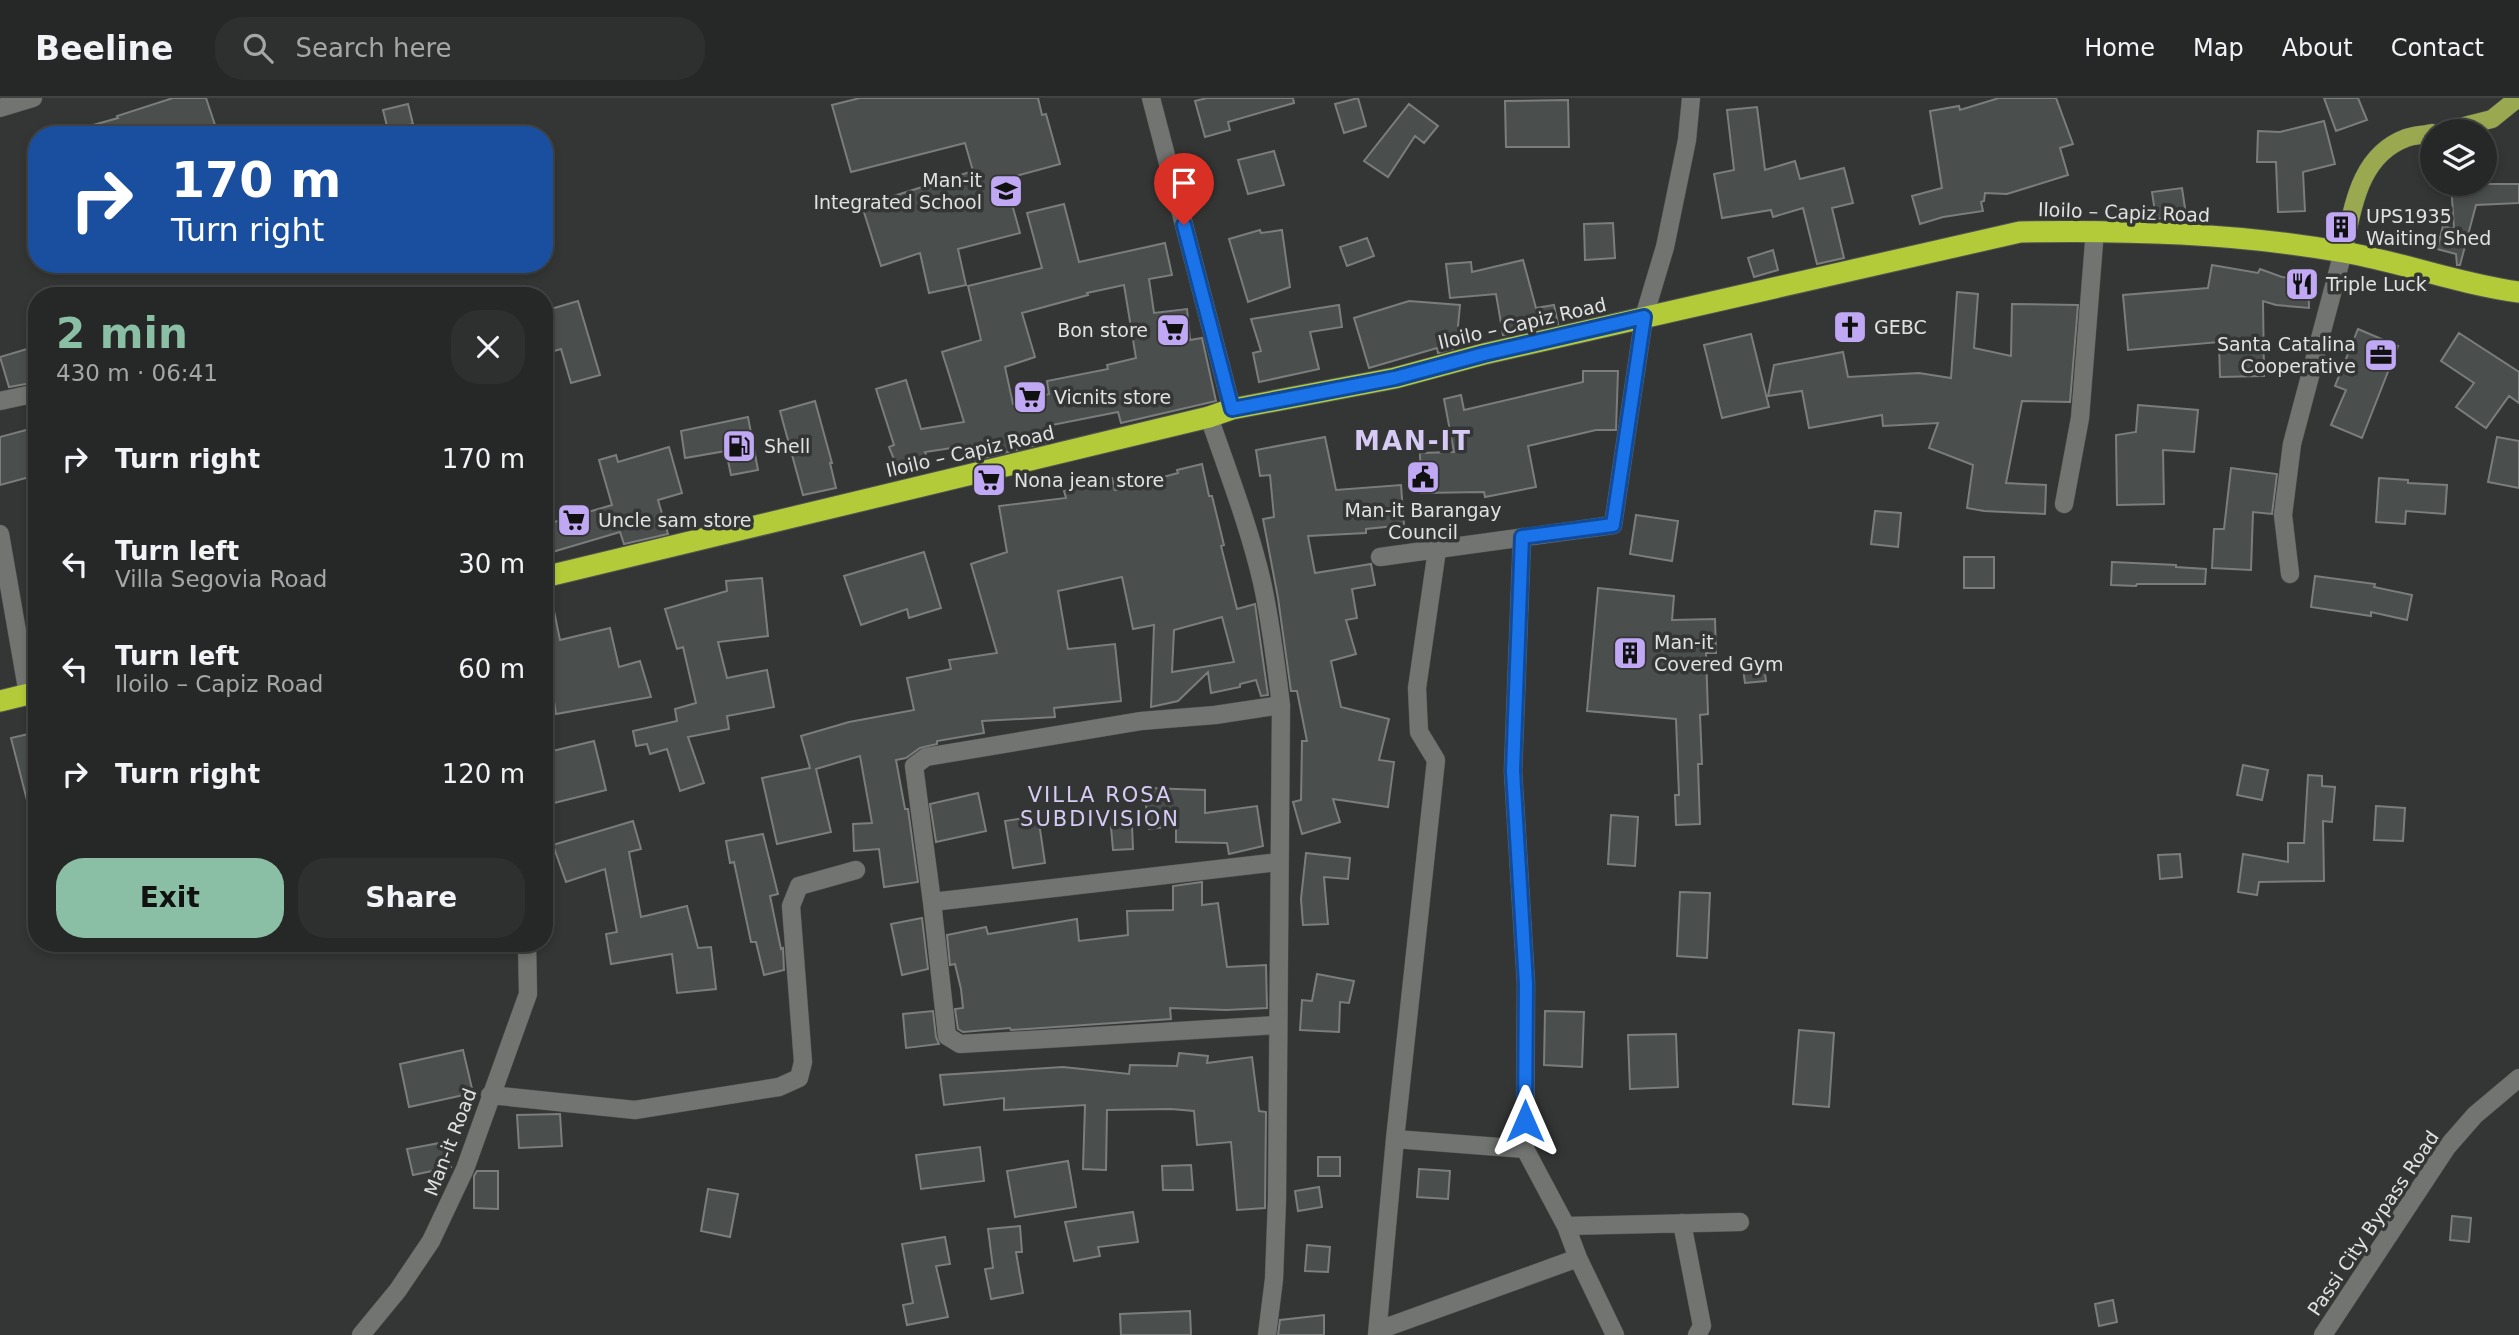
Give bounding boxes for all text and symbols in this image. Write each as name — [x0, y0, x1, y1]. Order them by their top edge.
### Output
search box — [215, 17, 705, 80]
text: Beeline — [35, 29, 173, 68]
icon: search — [239, 29, 277, 67]
text: Search here — [295, 33, 452, 63]
text: Home — [2084, 34, 2155, 62]
text: Map — [2193, 34, 2244, 62]
text: About — [2282, 34, 2353, 62]
text: Contact — [2391, 34, 2484, 62]
map controls — [2420, 119, 2497, 196]
button: layers — [2420, 119, 2497, 196]
text: 170 m — [171, 152, 341, 209]
pin — [1154, 153, 1214, 225]
icon: right — [56, 154, 147, 245]
icon: arrive — [1165, 164, 1203, 202]
place label: Man-it Integrated School — [813, 169, 982, 213]
school or university icon: Man-it Integrated School — [987, 172, 1025, 210]
street label: Iloilo – Capiz Road — [2038, 198, 2210, 226]
place label: UPS1935 Waiting Shed — [2366, 205, 2491, 249]
building icon: UPS1935 Waiting Shed — [2322, 208, 2360, 246]
text: Turn right — [171, 211, 324, 249]
restaurant icon: Triple Luck — [2283, 265, 2321, 303]
place label: Triple Luck — [2325, 273, 2427, 295]
street label: Iloilo – Capiz Road — [1436, 293, 1608, 353]
church icon: GEBC — [1831, 308, 1869, 346]
text: 2 min — [56, 309, 188, 358]
button: close — [451, 310, 525, 384]
supermarket icon: Bon store — [1154, 311, 1192, 349]
place label: GEBC — [1874, 316, 1927, 338]
place label: Bon store — [1057, 319, 1148, 341]
place label: Santa Catalina Cooperative — [2217, 333, 2356, 377]
office icon: Santa Catalina Cooperative — [2362, 336, 2400, 374]
text: 430 m · 06:41 — [56, 360, 218, 386]
supermarket icon: Vicnits store — [1011, 378, 1049, 416]
place label: Vicnits store — [1054, 386, 1171, 408]
street label: Iloilo – Capiz Road — [884, 421, 1056, 481]
district label: MAN-IT — [1354, 426, 1472, 456]
fuel station icon: Shell — [720, 427, 758, 465]
place label: Shell — [764, 435, 810, 457]
icon: right — [56, 440, 94, 478]
text: Turn right — [115, 444, 260, 474]
text: 170 m — [442, 444, 525, 474]
public building icon: Man-it Barangay Council — [1404, 458, 1442, 496]
supermarket icon: Nona jean store — [970, 461, 1008, 499]
place label: Nona jean store — [1014, 469, 1164, 491]
place label: Man-it Barangay Council — [1345, 499, 1501, 543]
supermarket icon: Uncle sam store — [555, 501, 593, 539]
place label: Uncle sam store — [598, 509, 752, 531]
text: Turn left — [115, 536, 239, 566]
icon: left — [56, 545, 94, 583]
text: 30 m — [458, 549, 525, 579]
text: Villa Segovia Road — [115, 566, 327, 592]
place label: Man-it Covered Gym — [1654, 631, 1783, 675]
building icon: Man-it Covered Gym — [1611, 634, 1649, 672]
text: Turn left — [115, 641, 239, 671]
icon: left — [56, 650, 94, 688]
text: 60 m — [458, 654, 525, 684]
text: Iloilo – Capiz Road — [115, 671, 323, 697]
icon: right — [56, 755, 94, 793]
text: Turn right — [115, 759, 260, 789]
text: 120 m — [442, 759, 525, 789]
district label: VILLA ROSA SUBDIVISION — [1020, 783, 1180, 831]
button: Exit — [56, 858, 284, 938]
button: Share — [298, 858, 525, 938]
position arrow — [1488, 1084, 1562, 1158]
street label: Man-it Road — [419, 1085, 481, 1199]
street label: Passi City Bypass Road — [2303, 1126, 2443, 1320]

